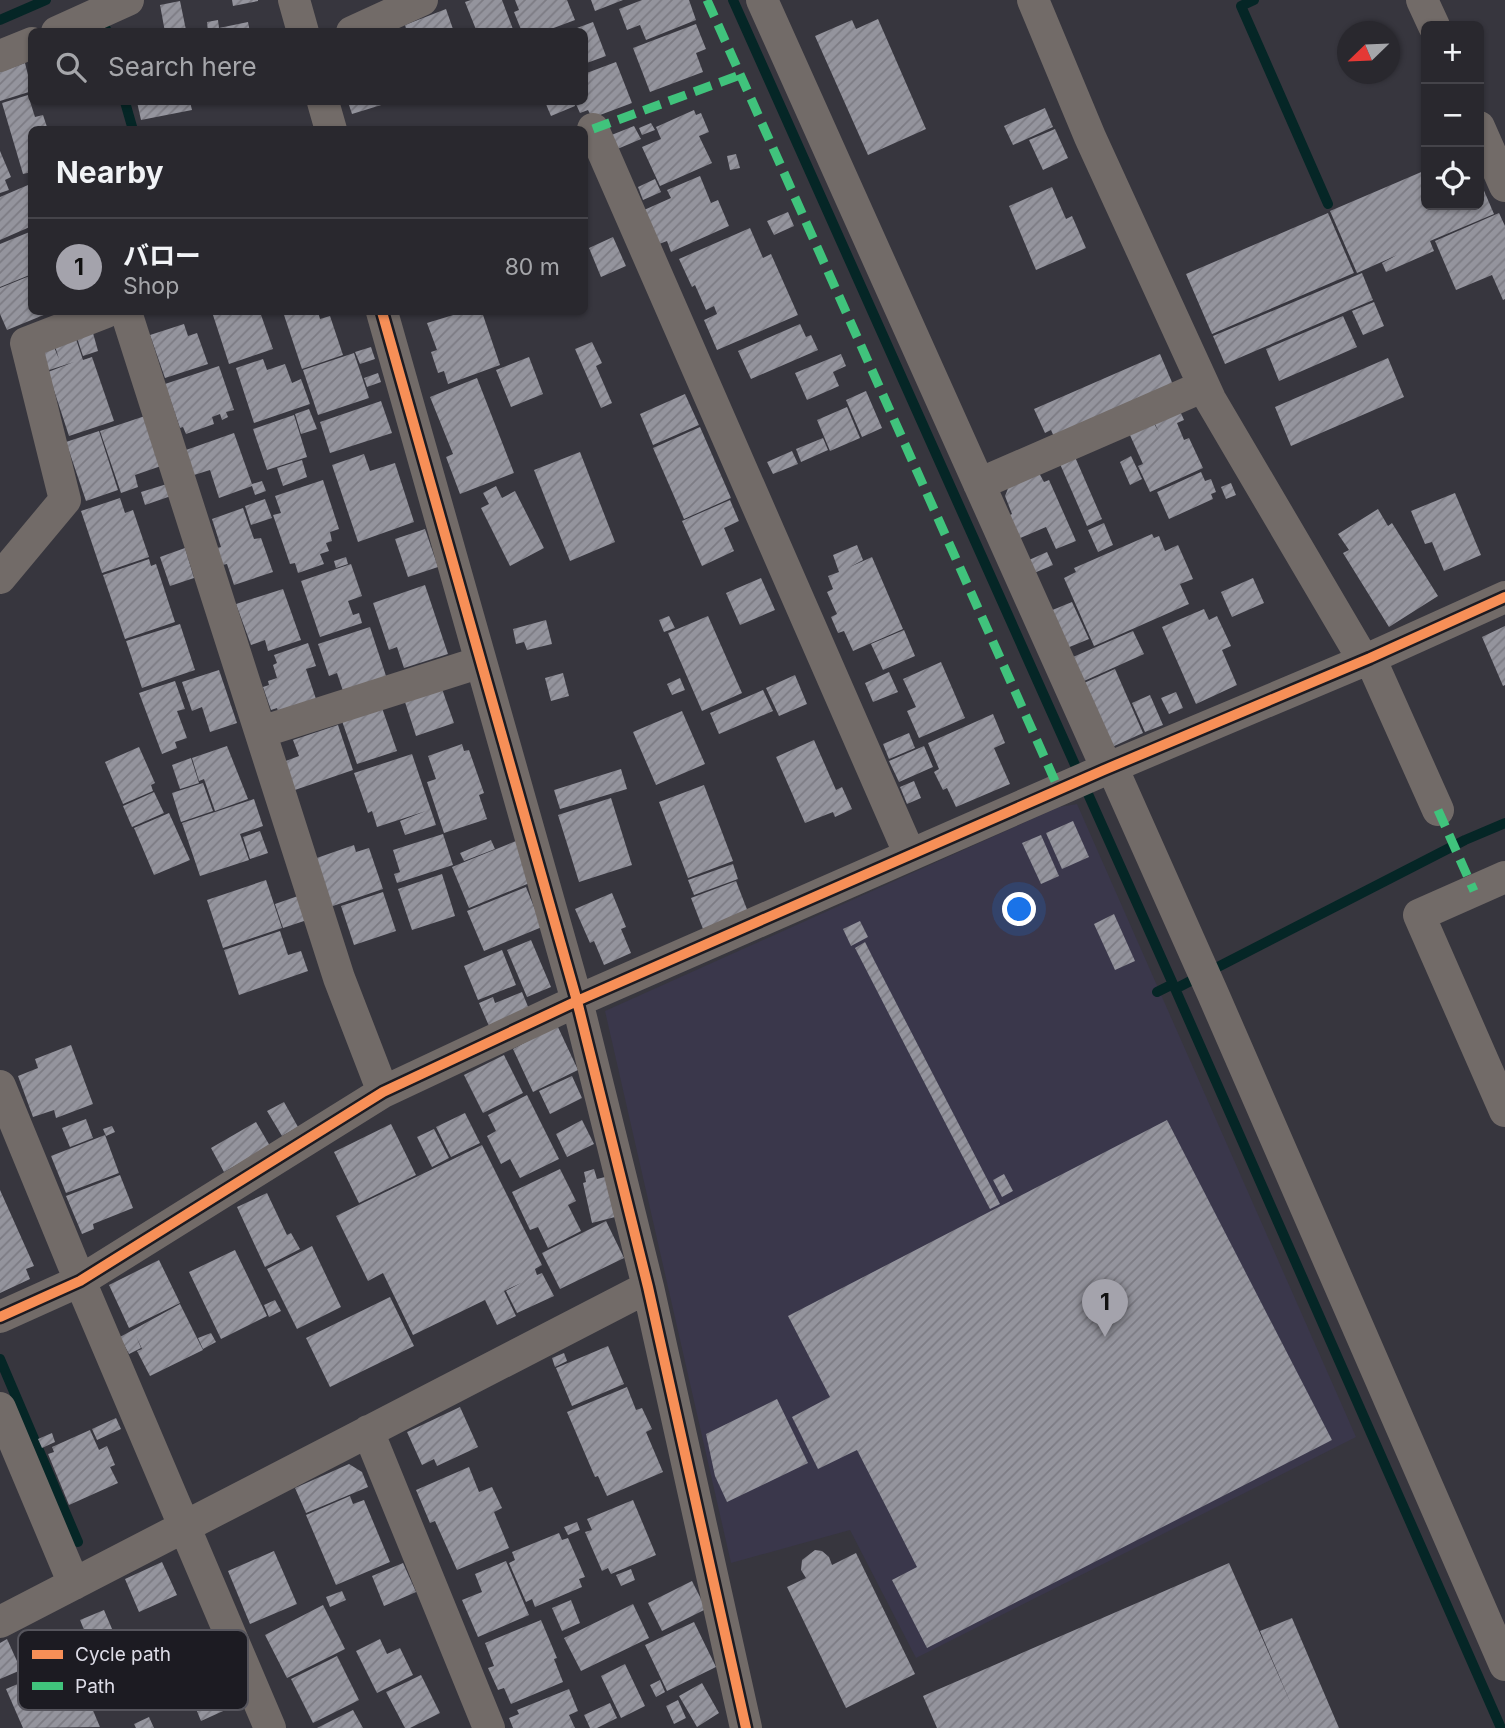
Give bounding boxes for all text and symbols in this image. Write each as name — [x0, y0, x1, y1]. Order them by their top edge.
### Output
north arrow — [1337, 21, 1400, 84]
map controls — [1421, 21, 1484, 210]
button: + — [1421, 21, 1484, 84]
search box — [28, 28, 588, 105]
icon: search — [52, 48, 90, 86]
text: Search here — [108, 51, 257, 82]
button: − — [1421, 84, 1484, 147]
button: locate — [1421, 147, 1484, 210]
text: Nearby — [56, 154, 164, 190]
text: バロー — [123, 240, 201, 271]
text: 1 — [74, 253, 84, 281]
text: 80 m — [505, 253, 560, 281]
text: Shop — [123, 272, 179, 300]
your location — [1002, 892, 1036, 926]
pin: 1 — [1082, 1279, 1128, 1337]
legend — [18, 1630, 248, 1710]
text: Cycle path — [75, 1643, 171, 1666]
text: Path — [75, 1675, 115, 1698]

